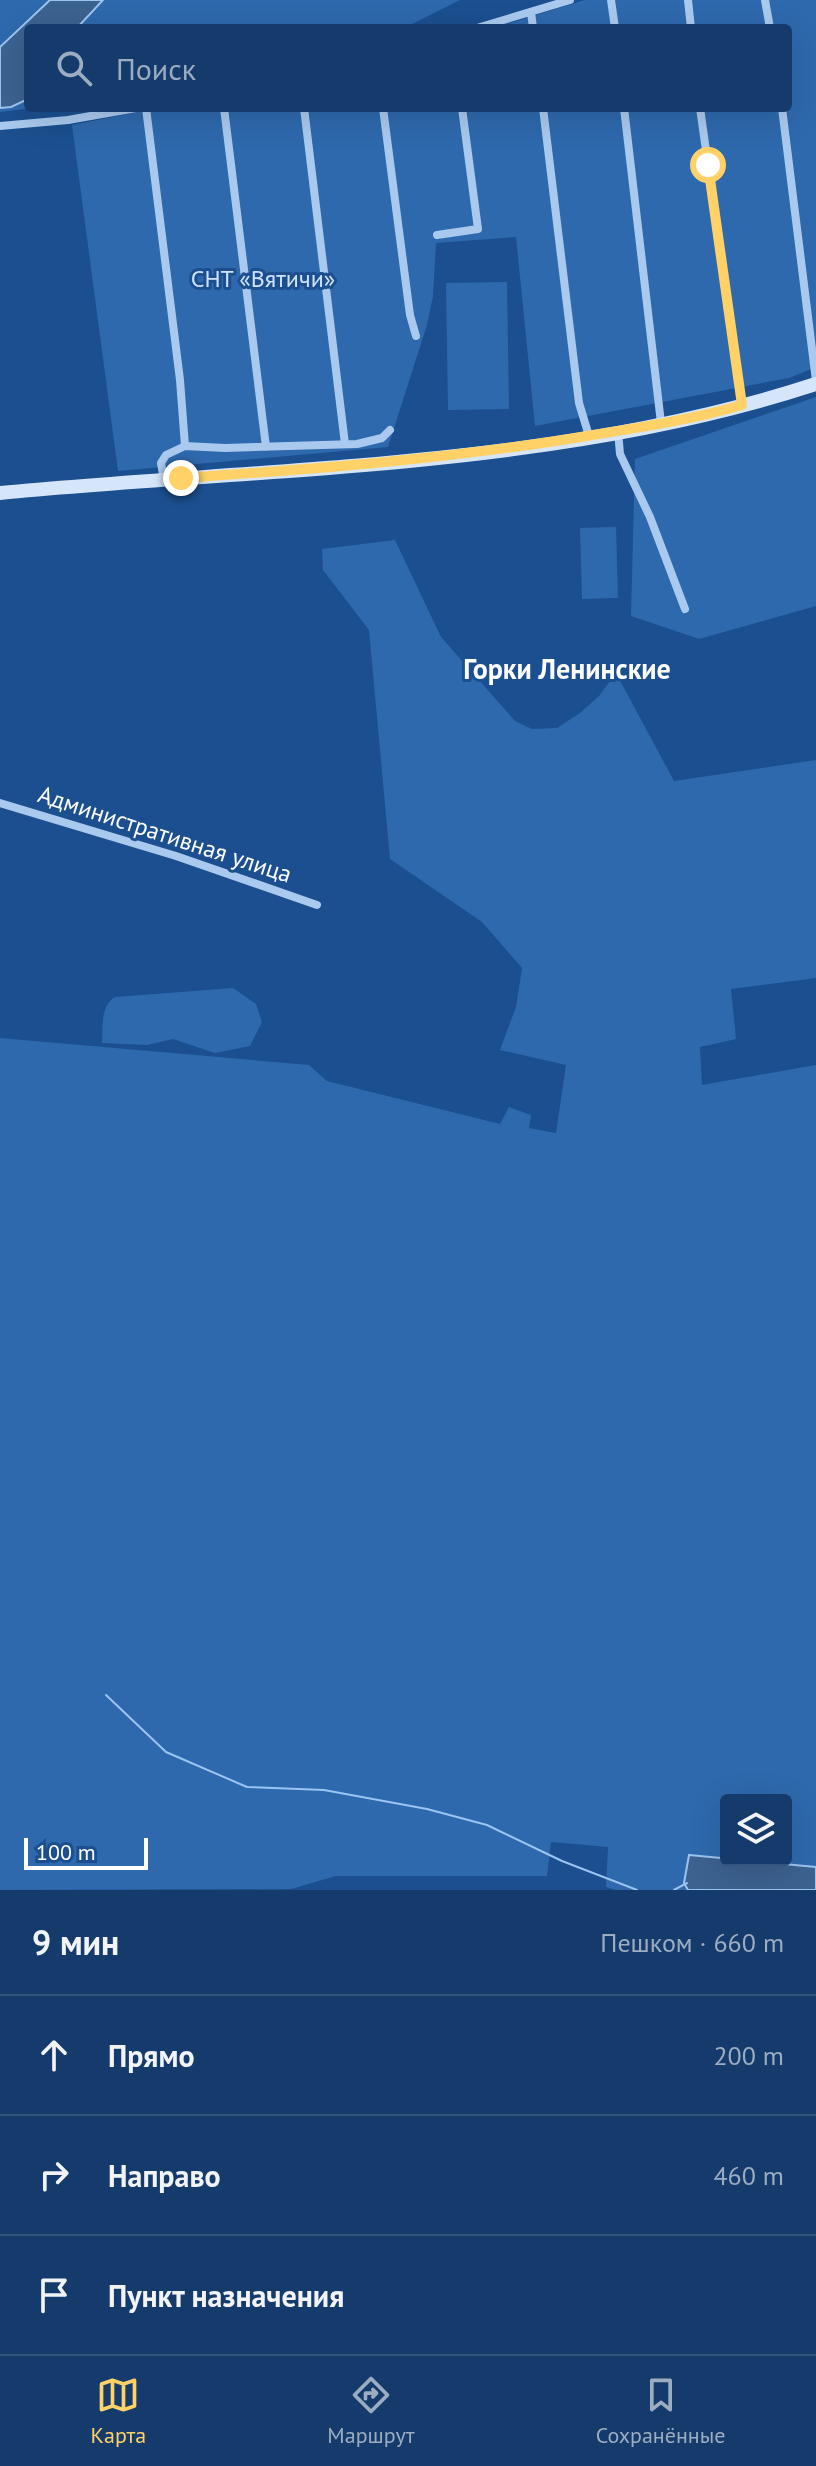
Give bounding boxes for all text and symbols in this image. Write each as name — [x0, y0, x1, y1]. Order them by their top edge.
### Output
search box — [24, 24, 792, 112]
icon: search — [52, 46, 96, 90]
text: Поиск — [116, 49, 196, 88]
route start — [690, 147, 726, 183]
park label: СНТ «Вятичи» — [191, 263, 335, 294]
route end — [163, 460, 199, 496]
district label: Горки Ленинские — [463, 650, 671, 687]
street label: Административная улица — [34, 778, 296, 890]
map controls — [720, 1794, 792, 1866]
button: layers — [720, 1794, 792, 1866]
scale bar — [24, 1834, 148, 1870]
text: 100 m — [36, 1838, 96, 1866]
text: 9 мин — [32, 1920, 119, 1964]
text: Пешком · 660 m — [600, 1926, 784, 1959]
icon: ahead — [32, 2033, 76, 2077]
text: Прямо — [108, 2036, 195, 2075]
text: 200 m — [713, 2039, 784, 2072]
icon: right — [32, 2153, 76, 2197]
text: Направо — [108, 2156, 221, 2195]
text: 460 m — [713, 2159, 784, 2192]
icon: arrive — [32, 2273, 76, 2317]
text: Пункт назначения — [108, 2276, 344, 2315]
tab: Карта — [91, 2373, 146, 2449]
tab: Маршрут — [327, 2373, 414, 2449]
tab: Сохранённые — [596, 2373, 725, 2449]

